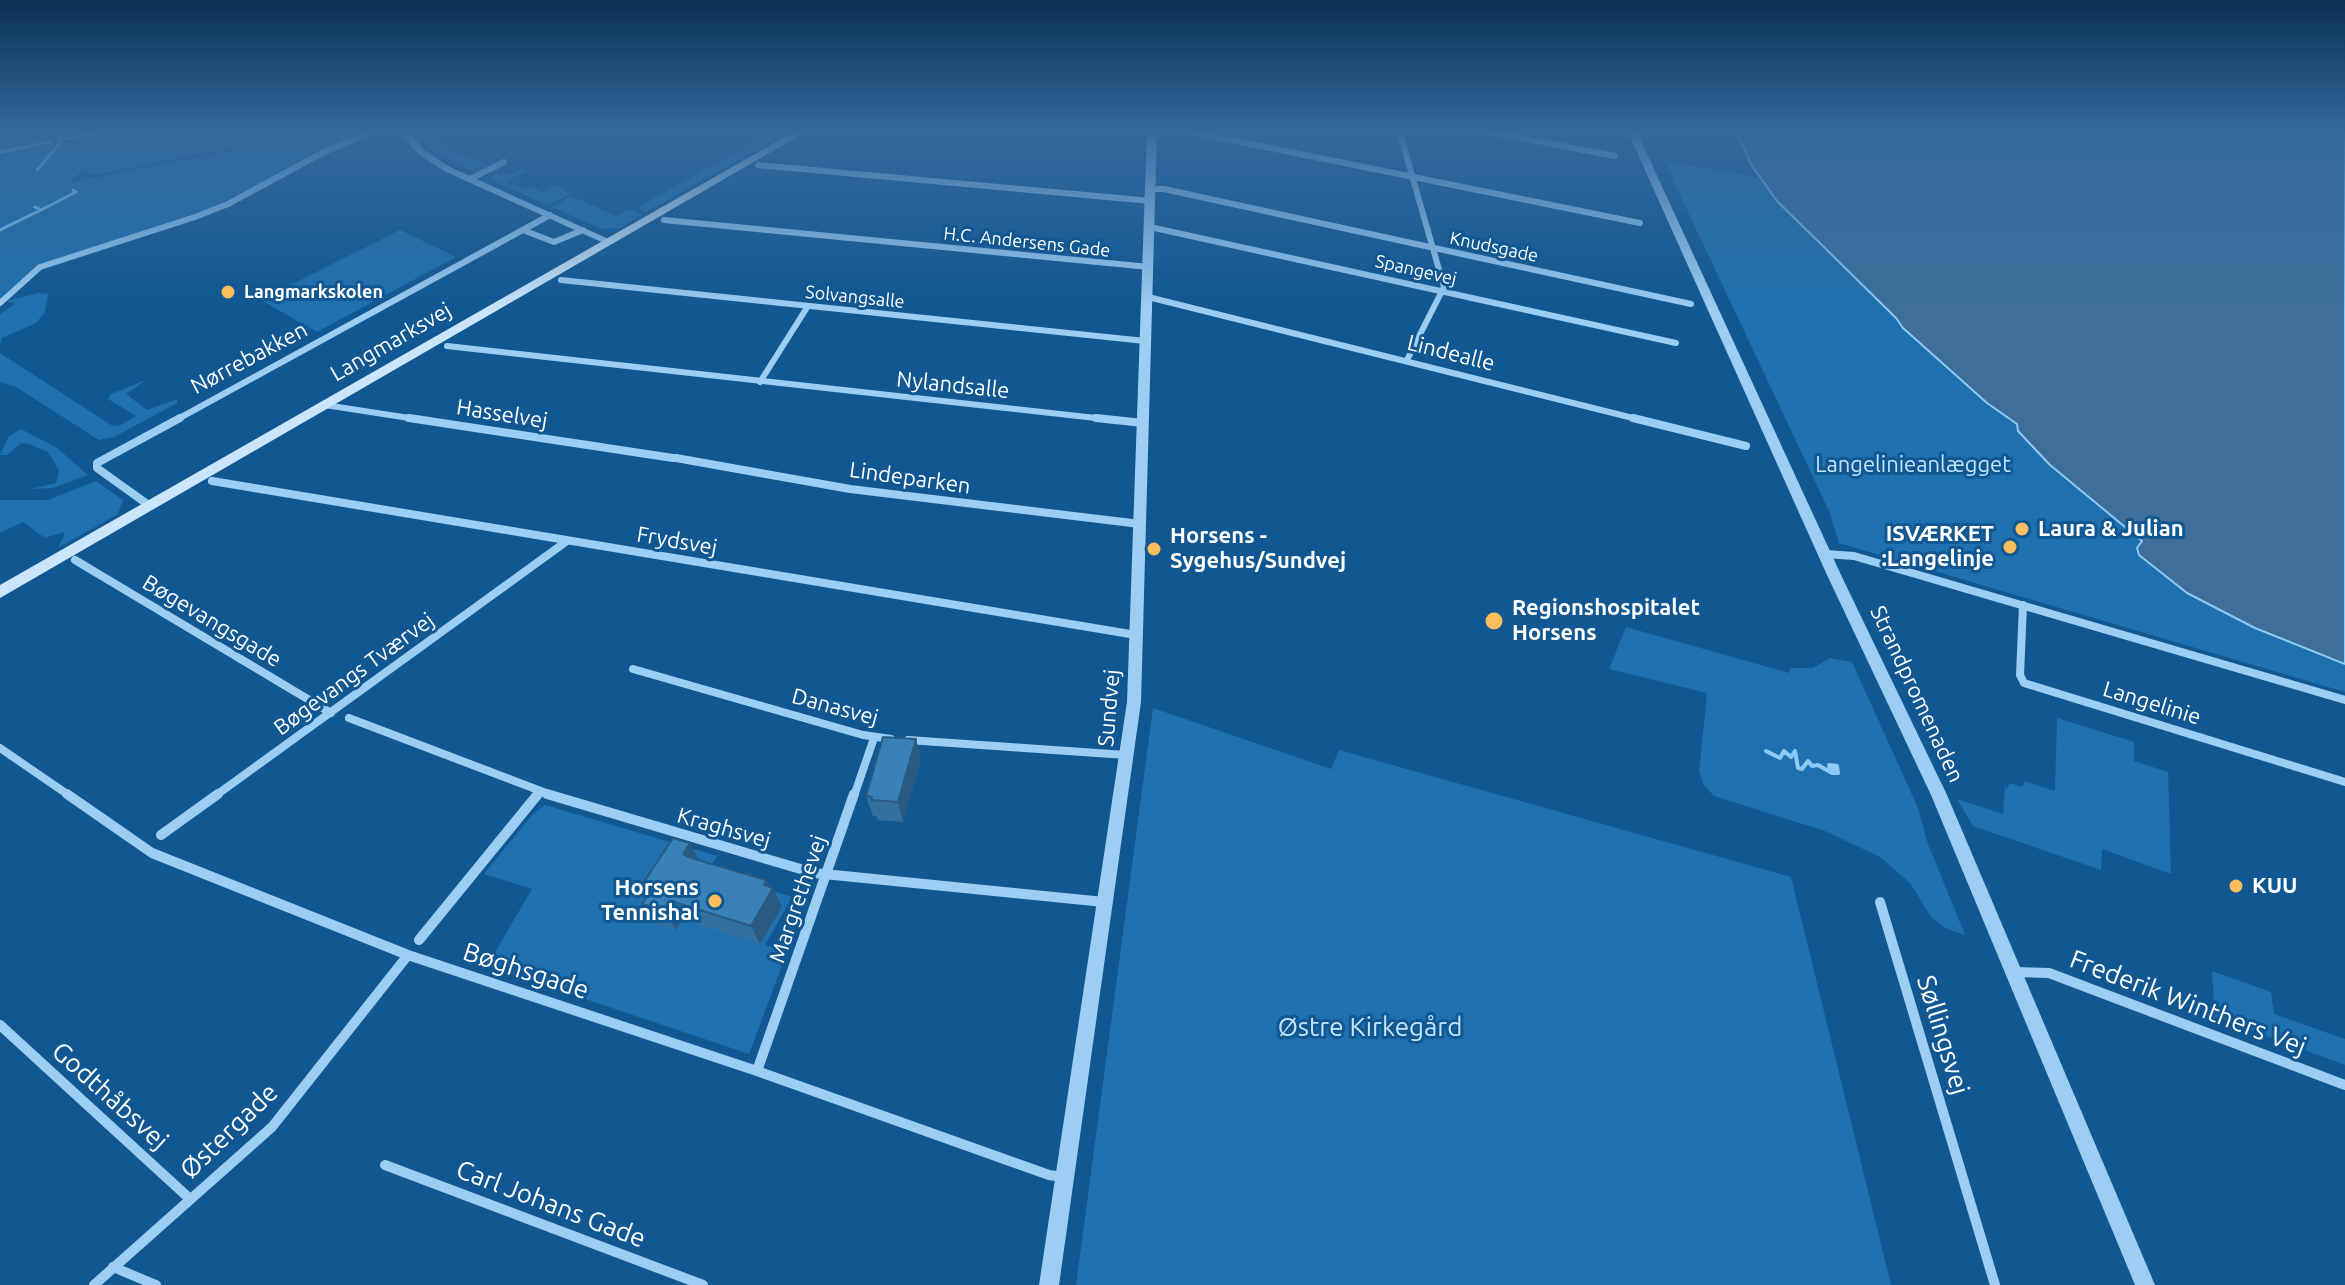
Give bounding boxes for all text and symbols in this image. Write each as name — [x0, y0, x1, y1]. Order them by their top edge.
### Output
street label: H.C. Andersens Gade — [943, 223, 1111, 261]
street label: Knudsgade — [1448, 227, 1540, 267]
street label: Spangevej — [1373, 250, 1459, 290]
place label: Langmarkskolen — [244, 281, 383, 303]
street label: Solvangsalle — [804, 281, 906, 313]
marker: Langmarkskolen — [219, 283, 237, 301]
street label: Langmarksvej — [326, 297, 456, 387]
street label: Nørrebakken — [186, 316, 312, 400]
street label: Lindealle — [1405, 329, 1497, 377]
street label: Nylandsalle — [895, 366, 1011, 404]
street label: Hasselvej — [455, 394, 549, 434]
park label: Langelinieanlægget — [1815, 452, 2011, 478]
street label: Lindeparken — [848, 456, 972, 500]
place label: Laura & Julian — [2038, 516, 2183, 542]
marker: Laura & Julian — [2013, 520, 2031, 538]
street label: Frydsvej — [635, 521, 719, 561]
place label: ISVÆRKET :Langelinje — [1881, 521, 1994, 572]
place label: Horsens - Sygehus/Sundvej — [1170, 523, 1346, 574]
marker: ISVÆRKET :Langelinje — [2001, 538, 2019, 556]
marker: Horsens - Sygehus/Sundvej — [1145, 540, 1163, 558]
street label: Bøgevangsgade — [138, 569, 286, 673]
place label: Regionshospitalet Horsens — [1512, 595, 1700, 646]
street label: Strandpromenaden — [1864, 601, 1970, 787]
street label: Bøgevangs Tværvej — [269, 607, 439, 741]
marker: Regionshospitalet Horsens — [1483, 610, 1505, 632]
street label: Sundvej — [1092, 668, 1126, 748]
street label: Langelinie — [2100, 676, 2204, 730]
street label: Danasvej — [789, 683, 881, 731]
street label: Kraghsvej — [674, 802, 774, 854]
street label: Margrethevej — [764, 832, 832, 966]
place label: KUU — [2252, 873, 2297, 899]
place label: Horsens Tennishal — [601, 875, 699, 926]
marker: KUU — [2227, 877, 2245, 895]
marker: Horsens Tennishal — [706, 892, 724, 910]
street label: Bøghsgade — [459, 936, 593, 1006]
street label: Frederik Winthers Vej — [2065, 944, 2311, 1062]
street label: Søllingsvej — [1910, 972, 1976, 1098]
park label: Østre Kirkegård — [1278, 1011, 1462, 1043]
street label: Godthåbsvej — [45, 1036, 175, 1156]
street label: Østergade — [174, 1077, 284, 1185]
street label: Carl Johans Gade — [452, 1154, 650, 1254]

